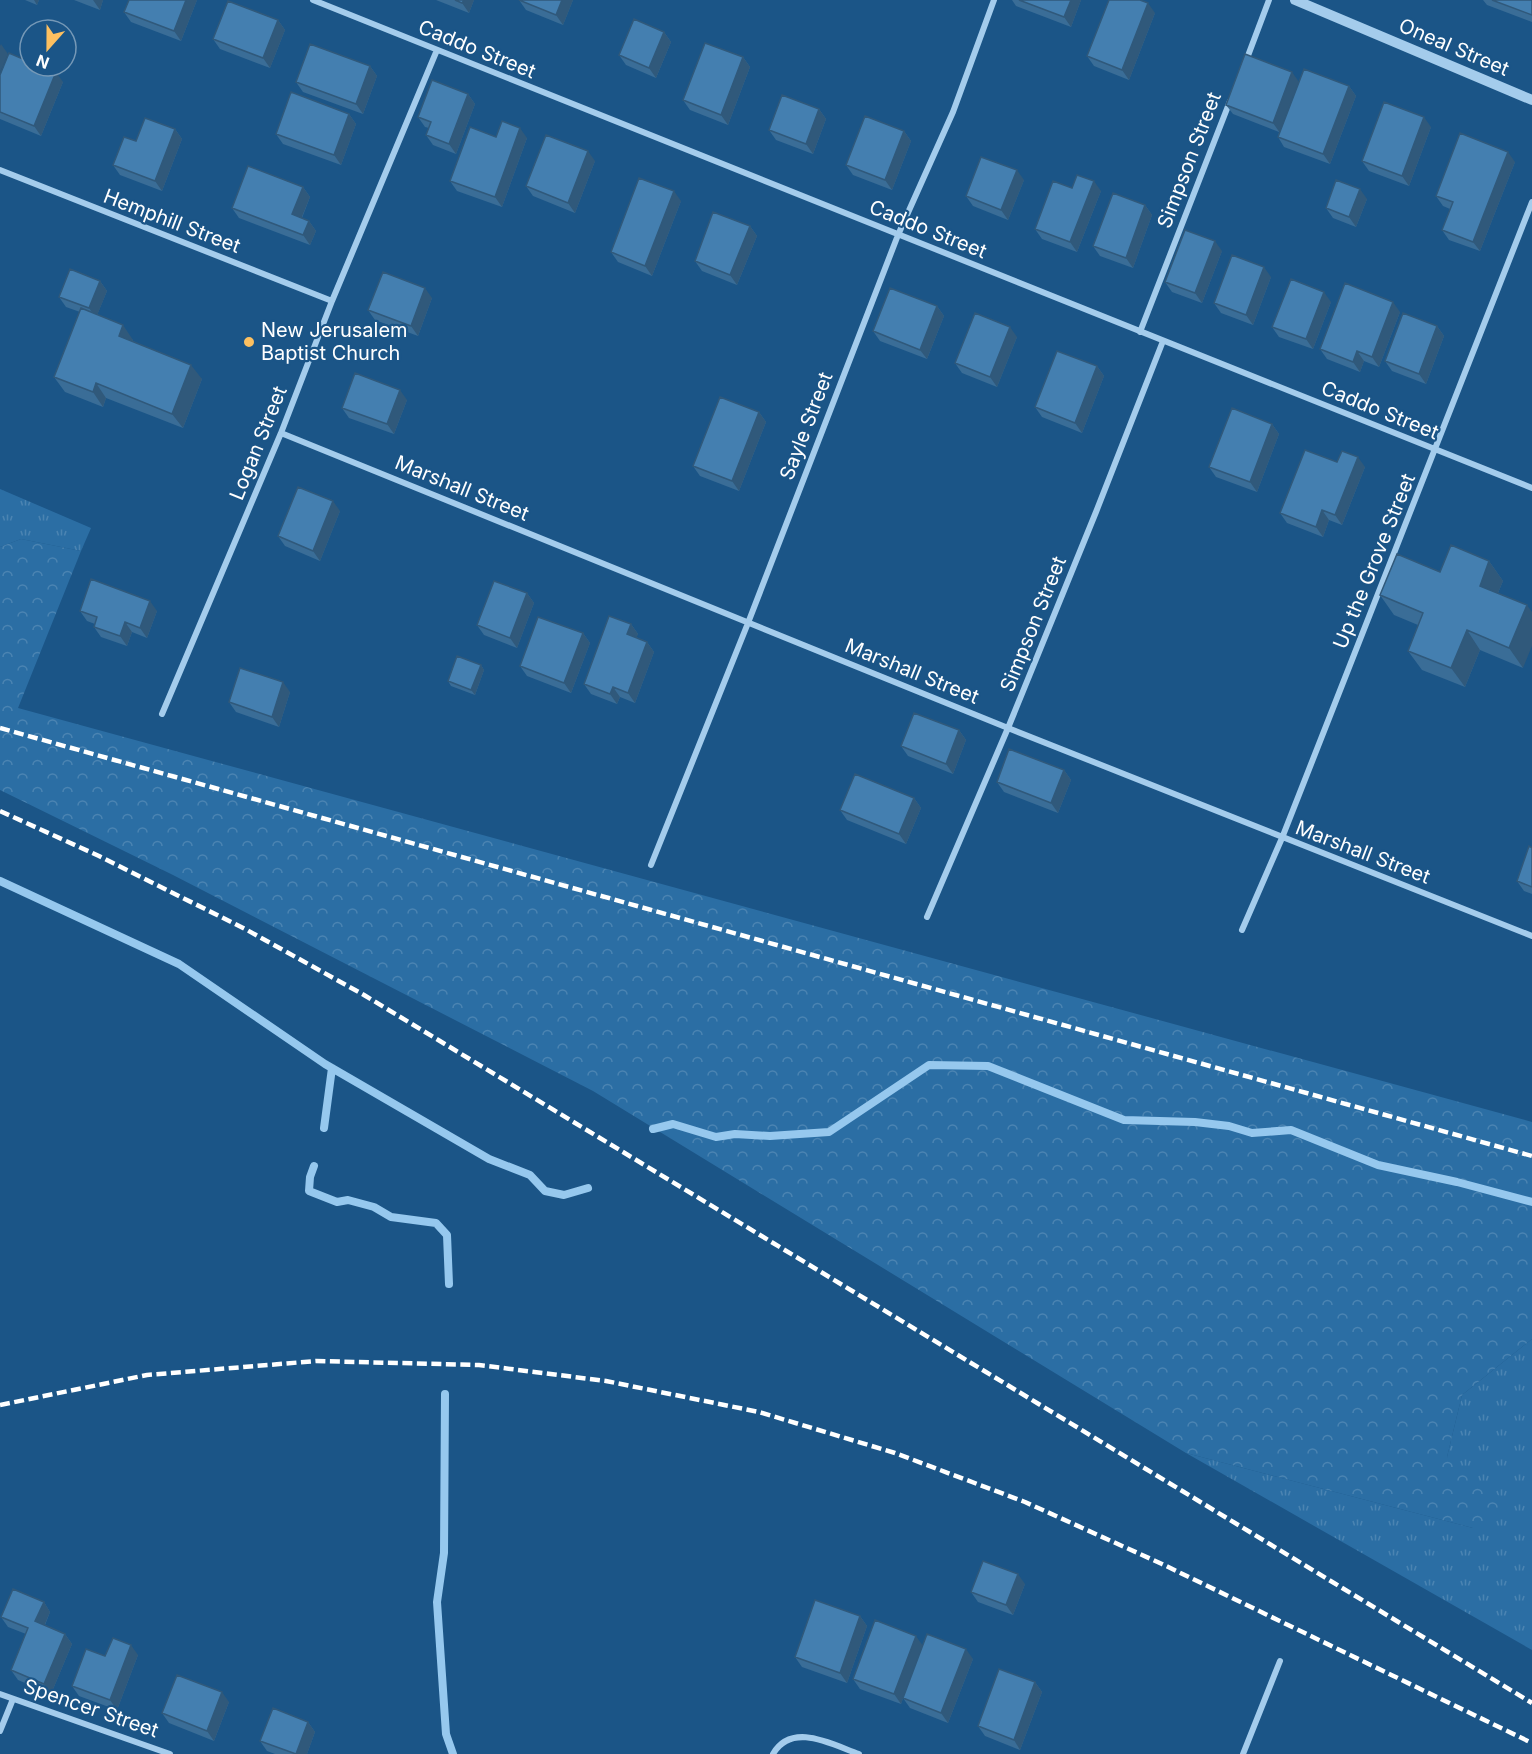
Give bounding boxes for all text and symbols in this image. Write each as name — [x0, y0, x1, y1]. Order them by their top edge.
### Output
street label: Oneal Street — [1395, 13, 1513, 81]
street label: Caddo Street — [415, 15, 540, 84]
north arrow — [18, 18, 78, 78]
text: N — [33, 50, 52, 74]
street label: Simpson Street — [1152, 88, 1226, 231]
street label: Hemphill Street — [100, 184, 244, 258]
street label: Caddo Street — [866, 195, 991, 264]
place label: New Jerusalem Baptist Church — [261, 318, 408, 365]
marker: New Jerusalem Baptist Church — [242, 335, 256, 349]
street label: Sayle Street — [774, 368, 838, 483]
street label: Caddo Street — [1318, 376, 1443, 445]
street label: Logan Street — [224, 382, 292, 503]
street label: Marshall Street — [392, 450, 533, 526]
street label: Up the Grove Street — [1328, 470, 1420, 652]
street label: Simpson Street — [995, 552, 1071, 695]
street label: Marshall Street — [842, 633, 983, 709]
street label: Marshall Street — [1292, 815, 1434, 889]
street label: Spencer Street — [20, 1674, 162, 1742]

